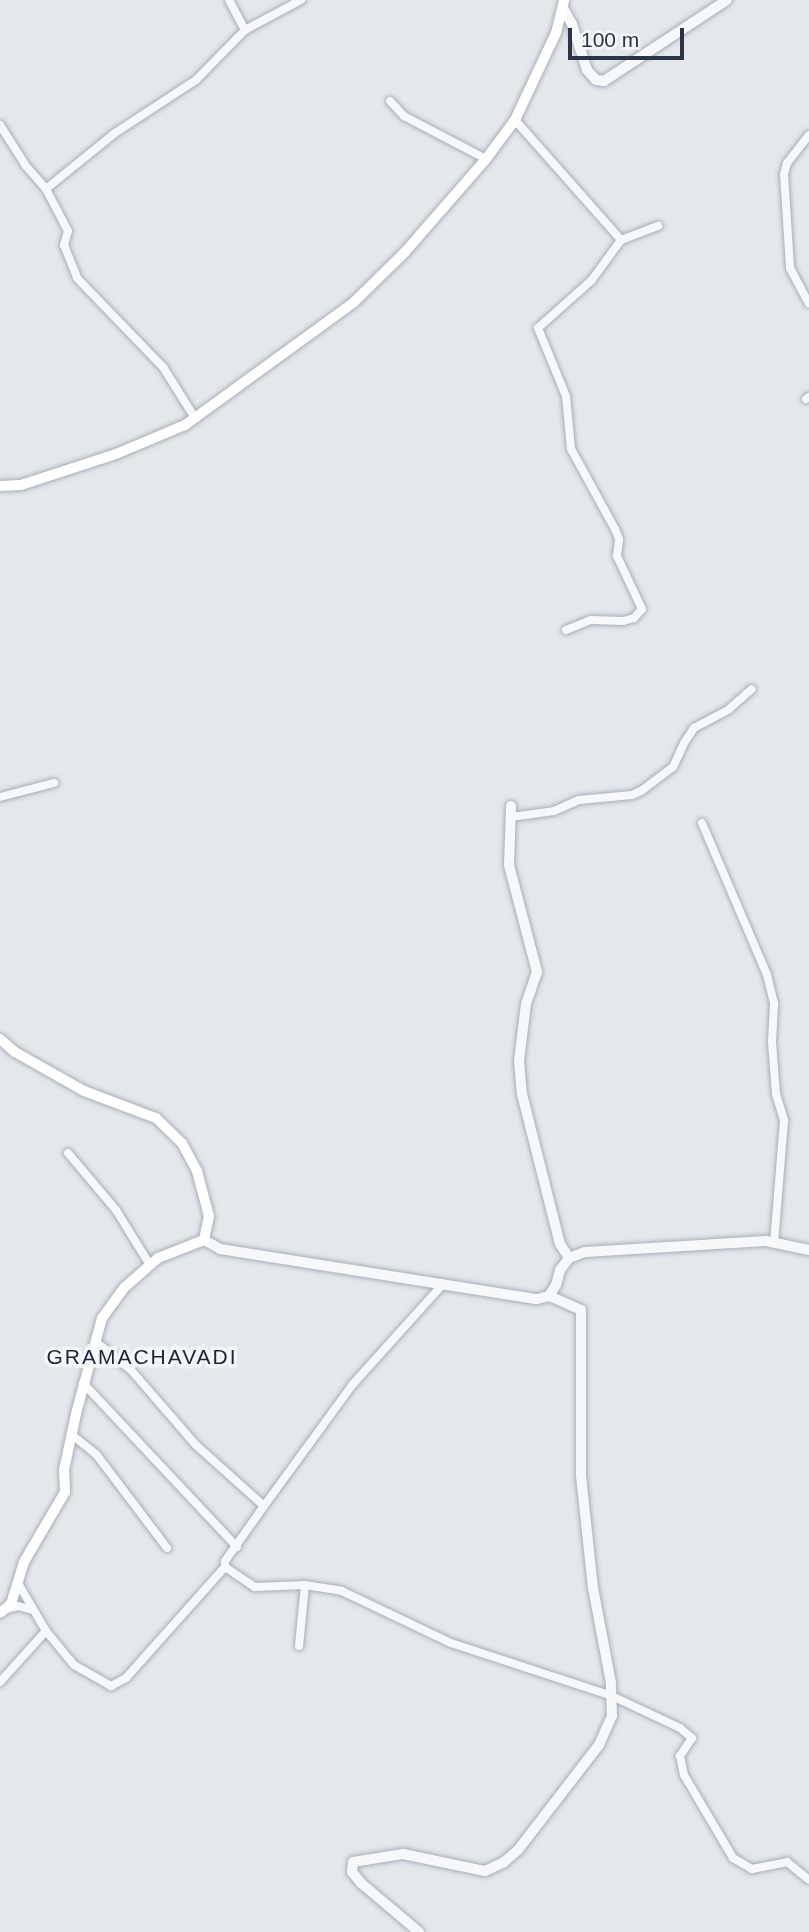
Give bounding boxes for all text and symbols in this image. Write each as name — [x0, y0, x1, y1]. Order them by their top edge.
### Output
scale bar — [571, 14, 686, 58]
text: 100 m — [581, 28, 639, 51]
district label: GRAMACHAVADI — [48, 1344, 236, 1370]

